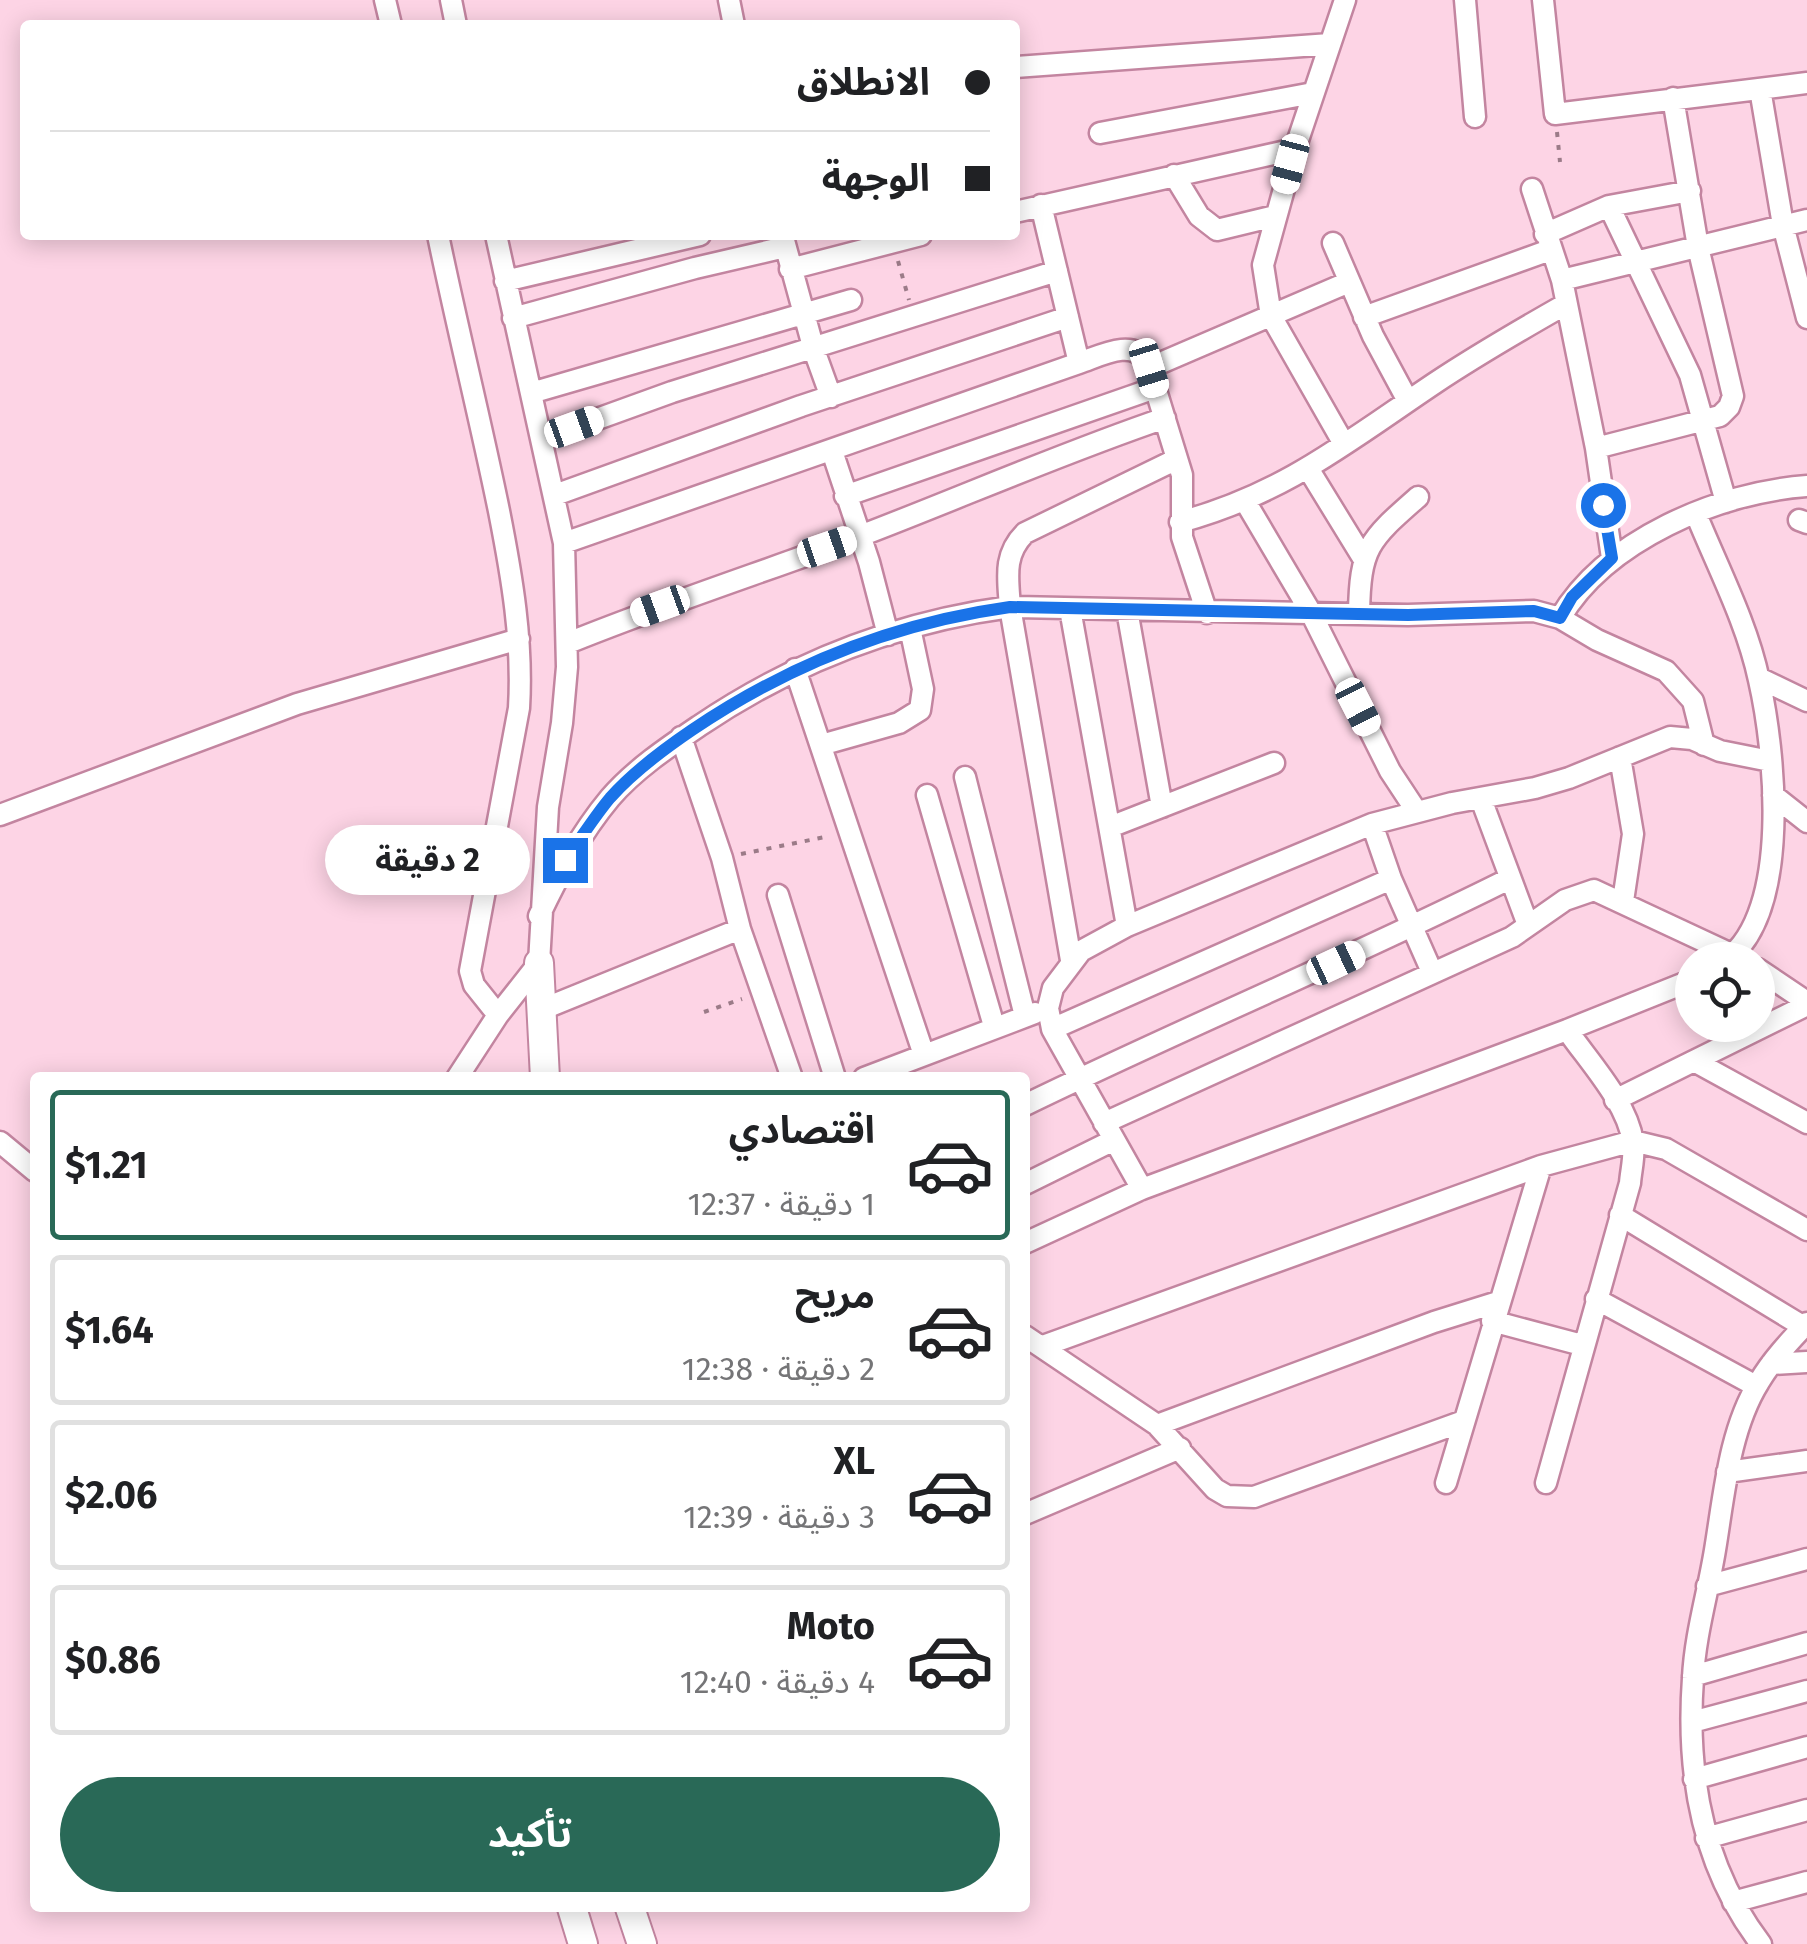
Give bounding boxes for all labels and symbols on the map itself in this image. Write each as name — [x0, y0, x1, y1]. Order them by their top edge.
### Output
car — [1268, 131, 1312, 197]
car — [1126, 335, 1172, 401]
car — [541, 403, 607, 451]
route start — [1581, 483, 1626, 528]
car — [794, 523, 860, 571]
car — [627, 582, 693, 630]
car — [1331, 673, 1385, 741]
callout: 2 دقيقة — [325, 825, 530, 895]
route end — [543, 838, 588, 883]
car — [1302, 937, 1370, 989]

